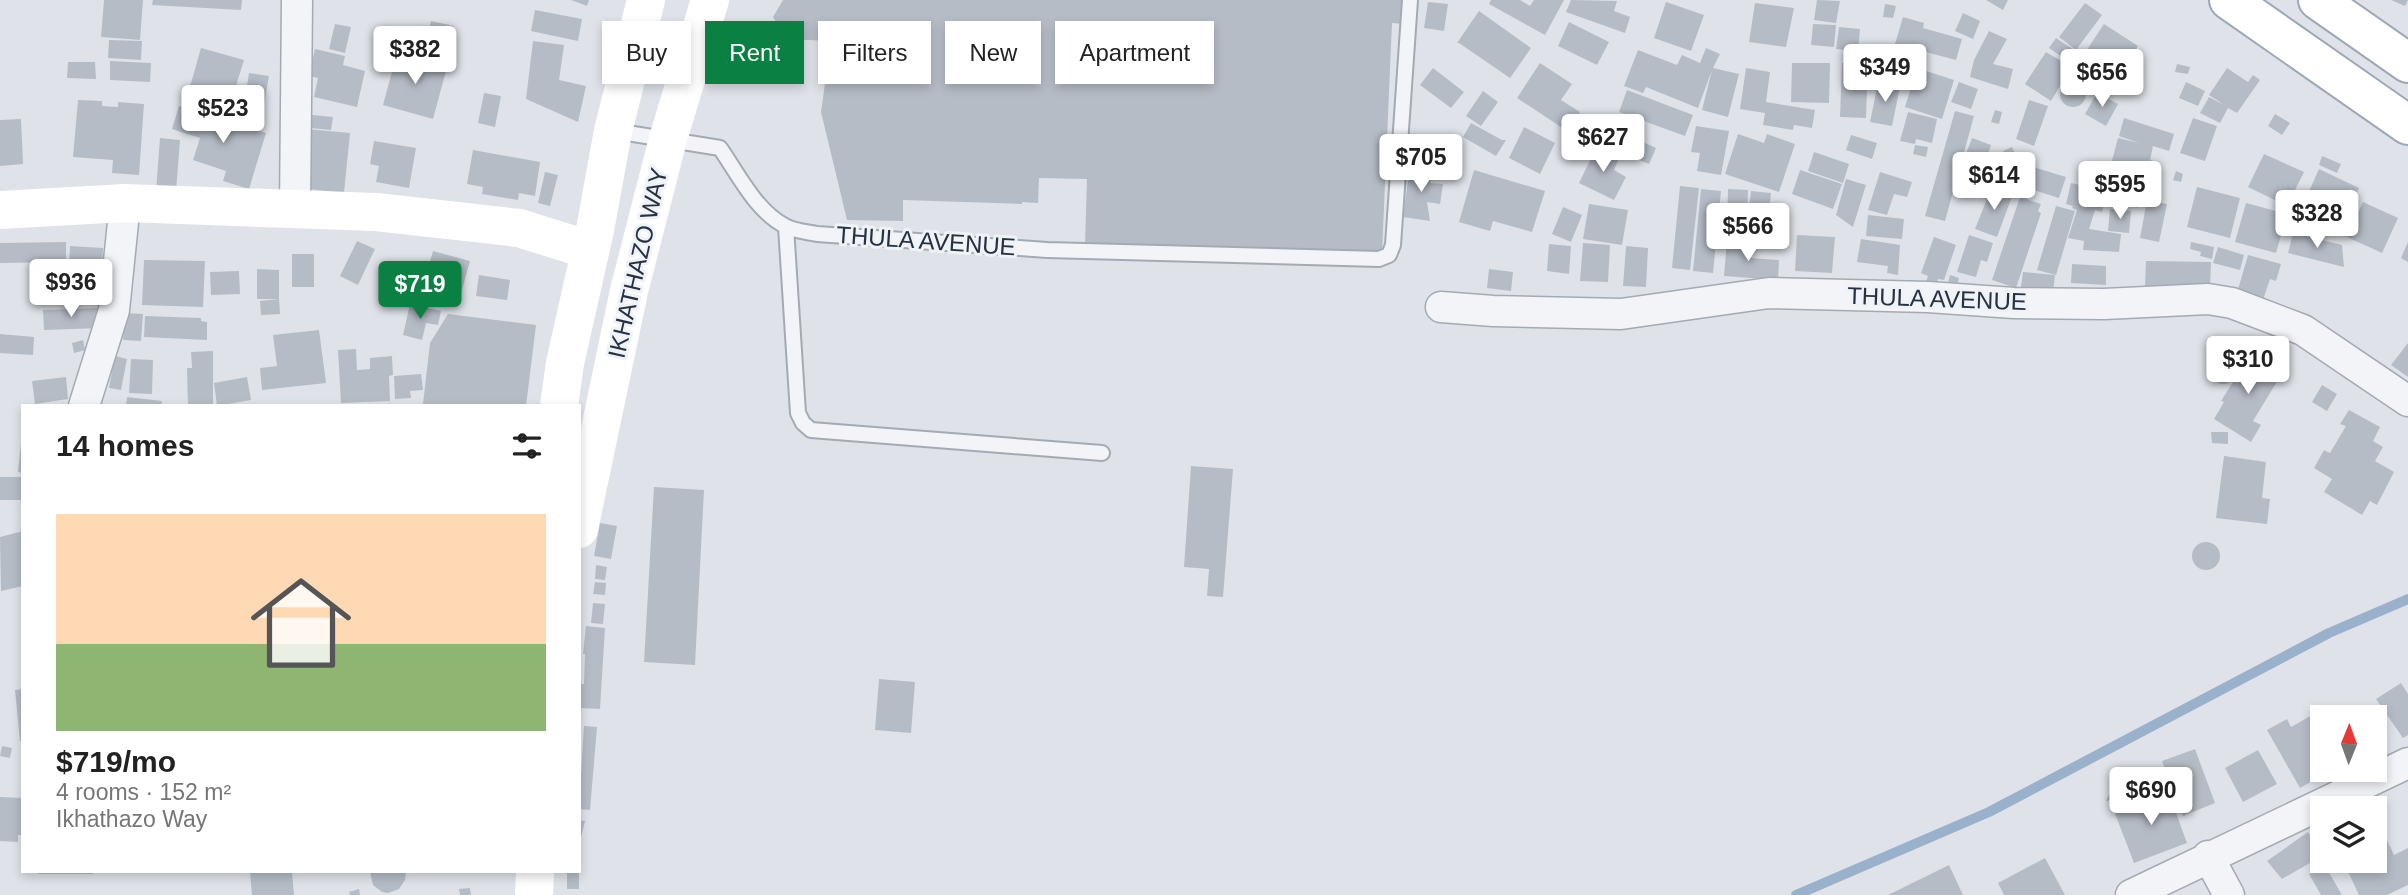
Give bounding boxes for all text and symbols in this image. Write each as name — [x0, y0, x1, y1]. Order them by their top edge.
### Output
chip: Buy — [602, 21, 691, 84]
chip: Rent — [705, 21, 804, 84]
chip: Filters — [818, 21, 931, 84]
chip: New — [945, 21, 1041, 84]
chip: Apartment — [1055, 21, 1214, 84]
pin: $382 — [374, 27, 456, 86]
text: $382 — [389, 36, 441, 62]
pin: $349 — [1844, 44, 1926, 104]
pin: $656 — [2061, 50, 2143, 109]
text: $349 — [1859, 54, 1911, 80]
text: $656 — [2076, 59, 2128, 85]
pin: $523 — [182, 86, 264, 145]
text: $523 — [197, 95, 249, 121]
pin: $627 — [1562, 114, 1644, 174]
text: $627 — [1577, 124, 1629, 150]
pin: $705 — [1380, 134, 1462, 194]
text: $705 — [1395, 144, 1447, 170]
pin: $614 — [1953, 152, 2035, 212]
text: $614 — [1968, 162, 2020, 188]
pin: $595 — [2079, 162, 2161, 221]
street label: IKHATHAZO WAY — [603, 165, 673, 361]
text: $595 — [2094, 171, 2146, 197]
pin: $328 — [2276, 190, 2358, 250]
text: $328 — [2291, 200, 2343, 226]
pin: $566 — [1707, 204, 1789, 263]
text: $566 — [1722, 213, 1774, 239]
street label: THULA AVENUE — [835, 221, 1017, 260]
pin: $936 — [30, 260, 112, 319]
pin: $719 — [379, 262, 461, 321]
text: $936 — [45, 269, 97, 295]
text: $719 — [394, 271, 446, 297]
street label: THULA AVENUE — [1847, 282, 2027, 315]
pin: $310 — [2207, 336, 2289, 396]
text: $310 — [2222, 346, 2274, 372]
icon: filters — [508, 427, 546, 465]
text: 14 homes — [56, 429, 194, 462]
icon: home — [238, 560, 364, 686]
north arrow — [2310, 705, 2387, 782]
map controls — [2310, 705, 2387, 873]
text: $719/mo — [56, 745, 176, 778]
pin: $690 — [2110, 768, 2192, 827]
text: $690 — [2125, 777, 2177, 803]
text: 4 rooms · 152 m² — [56, 779, 231, 805]
button: layers — [2310, 796, 2387, 873]
text: Ikhathazo Way — [56, 806, 207, 832]

